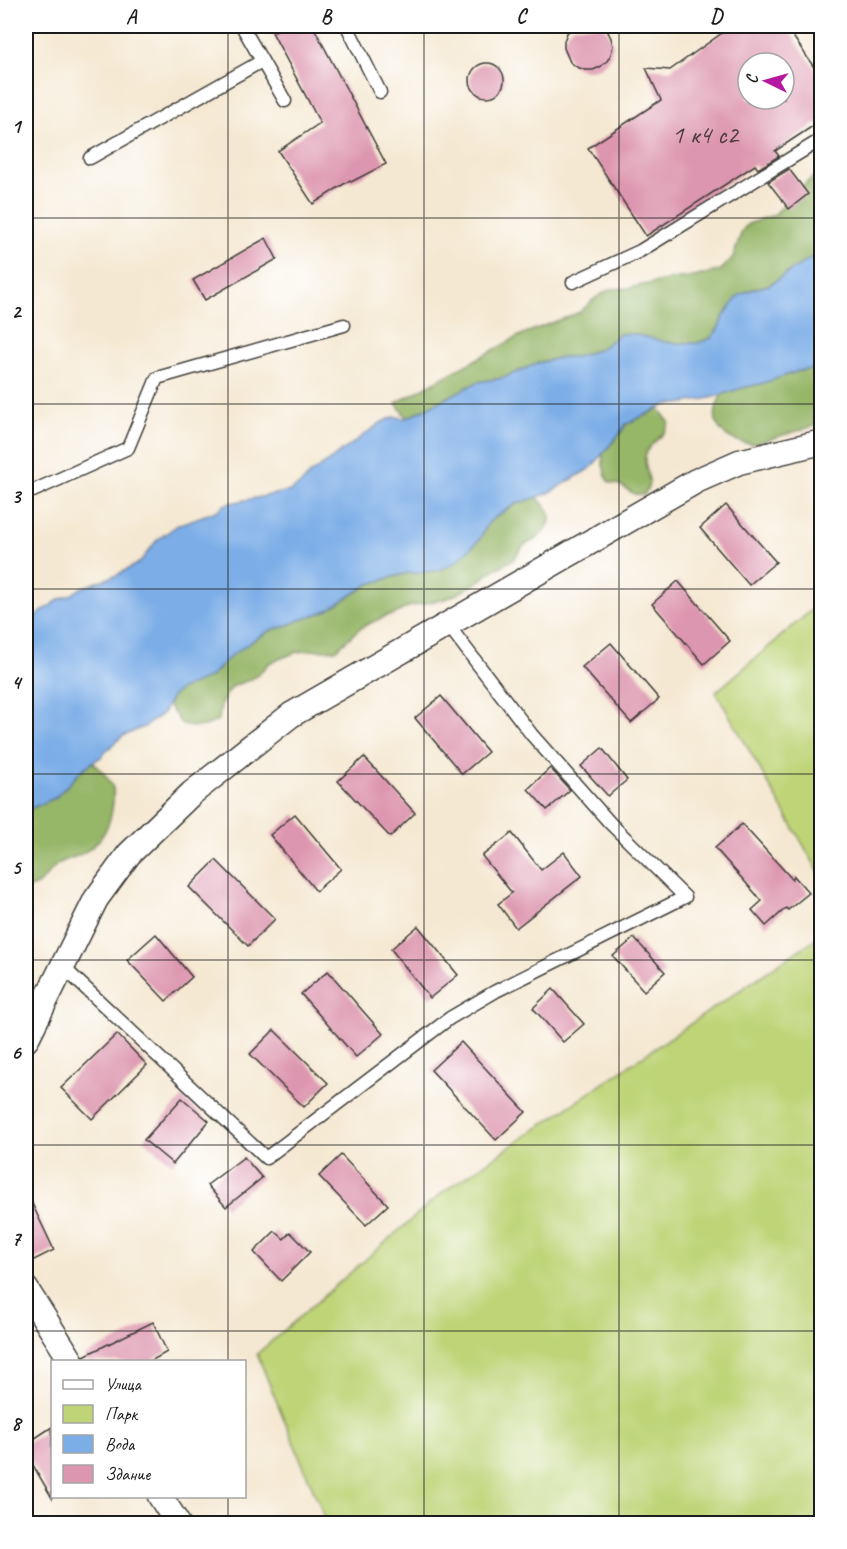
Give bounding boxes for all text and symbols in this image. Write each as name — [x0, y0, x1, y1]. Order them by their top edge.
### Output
text: A — [126, 4, 138, 29]
text: B — [321, 4, 333, 29]
text: C — [516, 4, 528, 29]
text: D — [710, 4, 724, 29]
north arrow — [736, 51, 796, 111]
text: С — [742, 73, 763, 85]
text: 1 — [12, 114, 23, 139]
house number: 1 к4 с2 — [672, 118, 741, 151]
text: 2 — [12, 299, 23, 324]
text: 3 — [12, 484, 23, 509]
text: 4 — [12, 670, 24, 695]
text: 5 — [12, 855, 23, 880]
text: 6 — [11, 1040, 22, 1065]
text: 7 — [12, 1226, 23, 1251]
legend — [51, 1360, 246, 1498]
text: Улица — [105, 1373, 142, 1395]
text: Парк — [105, 1403, 139, 1425]
text: 8 — [12, 1411, 24, 1436]
text: Вода — [105, 1433, 136, 1455]
text: Здание — [105, 1463, 151, 1485]

